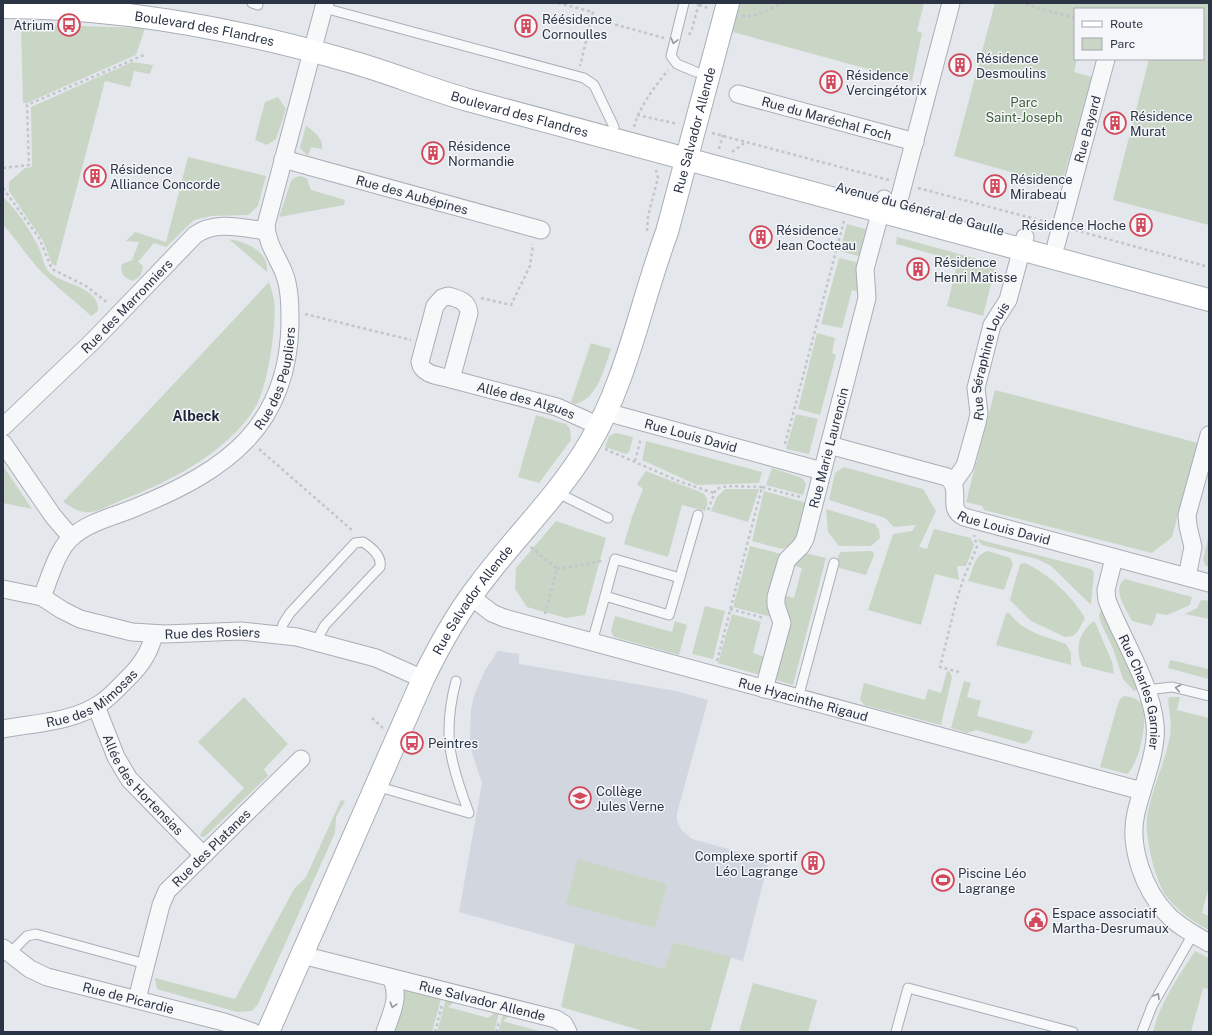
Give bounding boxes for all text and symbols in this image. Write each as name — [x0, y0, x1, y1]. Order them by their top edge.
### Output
street label: Boulevard des Flandres — [134, 8, 276, 49]
legend — [1074, 8, 1204, 60]
bus stop icon: Atrium — [56, 12, 82, 38]
place label: Réésidence Cornoulles — [542, 12, 612, 42]
building icon: Réésidence Cornoulles — [513, 13, 539, 39]
text: Route — [1110, 17, 1143, 31]
place label: Atrium — [13, 18, 54, 33]
one-way arrow — [670, 37, 679, 44]
text: Parc — [1110, 37, 1135, 51]
place label: Résidence Desmoulins — [976, 51, 1046, 81]
building icon: Résidence Desmoulins — [947, 52, 973, 78]
street label: Rue Salvador Allende — [670, 65, 718, 195]
place label: Résidence Vercingétorix — [846, 68, 927, 98]
building icon: Résidence Vercingétorix — [818, 69, 844, 95]
street label: Boulevard des Flandres — [449, 88, 590, 140]
street label: Rue du Maréchal Foch — [760, 93, 894, 143]
street label: Rue Bayard — [1071, 94, 1103, 164]
park label: Parc Saint-Joseph — [985, 95, 1063, 125]
place label: Résidence Murat — [1130, 109, 1193, 139]
building icon: Résidence Murat — [1102, 110, 1128, 136]
place label: Résidence Normandie — [448, 139, 514, 169]
building icon: Résidence Normandie — [420, 140, 446, 166]
place label: Résidence Alliance Concorde — [110, 162, 220, 192]
building icon: Résidence Alliance Concorde — [82, 163, 108, 189]
street label: Rue des Aubépines — [354, 172, 470, 217]
place label: Résidence Mirabeau — [1010, 172, 1073, 202]
building icon: Résidence Mirabeau — [982, 173, 1008, 199]
street label: Avenue du Général de Gaulle — [834, 179, 1006, 239]
building icon: Résidence Hoche — [1128, 212, 1154, 238]
place label: Résidence Hoche — [1021, 218, 1126, 233]
place label: Résidence Jean Cocteau — [776, 223, 856, 253]
building icon: Résidence Jean Cocteau — [748, 224, 774, 250]
place label: Résidence Henri Matisse — [934, 255, 1017, 285]
street label: Rue des Marronniers — [78, 256, 175, 356]
building icon: Résidence Henri Matisse — [905, 256, 931, 282]
street label: Rue Séraphine Louis — [968, 299, 1012, 422]
street label: Rue des Peupliers — [251, 327, 297, 432]
street label: Allée des Algues — [475, 379, 578, 422]
street label: Rue Marie Laurencin — [806, 386, 851, 510]
district label: Albeck — [172, 408, 220, 424]
street label: Rue Louis David — [643, 415, 739, 455]
street label: Rue Louis David — [955, 507, 1052, 547]
street label: Rue Salvador Allende — [429, 542, 515, 657]
street label: Rue des Rosiers — [164, 623, 261, 642]
street label: Rue Charles Garnier — [1116, 632, 1163, 751]
street label: Rue des Mimosas — [45, 666, 140, 730]
street label: Rue Hyacinthe Rigaud — [737, 674, 870, 724]
one-way arrow — [1175, 684, 1181, 693]
bus stop icon: Peintres — [399, 730, 425, 756]
street label: Allée des Hortensias — [100, 732, 187, 838]
place label: Peintres — [428, 736, 478, 751]
place label: Collège Jules Verne — [596, 784, 664, 814]
school or university icon: Collège Jules Verne — [567, 785, 593, 811]
street label: Rue des Platanes — [169, 806, 253, 890]
place label: Complexe sportif Léo Lagrange — [695, 849, 798, 879]
building icon: Complexe sportif Léo Lagrange — [800, 850, 826, 876]
place label: Piscine Léo Lagrange — [958, 866, 1026, 896]
sports icon: Piscine Léo Lagrange — [930, 867, 956, 893]
place label: Espace associatif Martha-Desrumaux — [1052, 906, 1169, 936]
public building icon: Espace associatif Martha-Desrumaux — [1023, 907, 1049, 933]
street label: Rue Salvador Allende — [418, 977, 547, 1024]
street label: Rue de Picardie — [81, 979, 176, 1017]
one-way arrow — [1153, 993, 1160, 1000]
one-way arrow — [389, 1001, 398, 1008]

